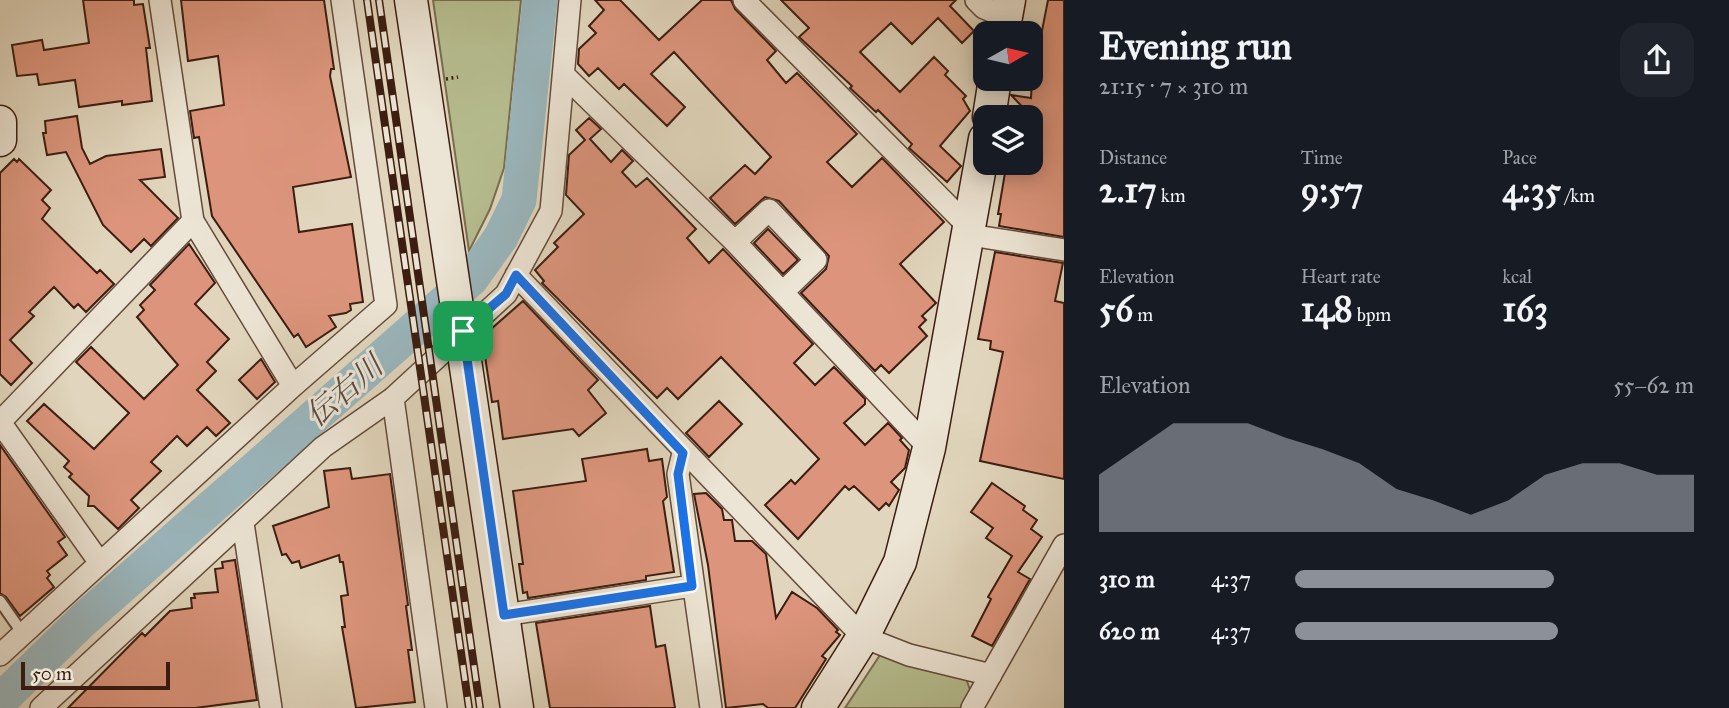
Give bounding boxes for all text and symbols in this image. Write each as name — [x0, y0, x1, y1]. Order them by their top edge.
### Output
north arrow — [973, 21, 1043, 91]
map controls — [973, 21, 1043, 175]
text: Evening run — [1099, 23, 1292, 69]
button: share — [1620, 23, 1694, 97]
text: 21:15 · 7 × 310 m — [1099, 72, 1248, 100]
button: layers — [973, 105, 1043, 175]
text: Distance — [1099, 146, 1167, 169]
text: Time — [1301, 146, 1343, 169]
text: Pace — [1502, 146, 1537, 169]
text: 2.17 — [1099, 169, 1157, 212]
text: 9:57 — [1301, 169, 1363, 212]
text: 4:35 — [1502, 169, 1561, 212]
text: km — [1157, 184, 1186, 207]
text: /km — [1561, 184, 1595, 207]
text: Elevation — [1099, 265, 1174, 288]
text: Heart rate — [1301, 265, 1381, 288]
text: kcal — [1502, 265, 1532, 288]
text: 56 — [1099, 288, 1133, 331]
text: 148 — [1301, 288, 1353, 331]
text: 163 — [1502, 288, 1548, 331]
pin — [433, 301, 493, 361]
text: m — [1133, 303, 1153, 326]
text: bpm — [1353, 303, 1391, 326]
icon: arrive — [444, 312, 482, 350]
water label: 伝右川 — [298, 346, 392, 434]
text: Elevation — [1099, 371, 1190, 399]
text: 55–62 m — [1613, 371, 1694, 399]
text: 310 m — [1099, 565, 1155, 593]
text: 4:37 — [1211, 565, 1251, 593]
text: 620 m — [1099, 617, 1160, 645]
text: 4:37 — [1211, 617, 1251, 645]
scale bar — [21, 659, 170, 691]
text: 50 m — [32, 662, 72, 685]

